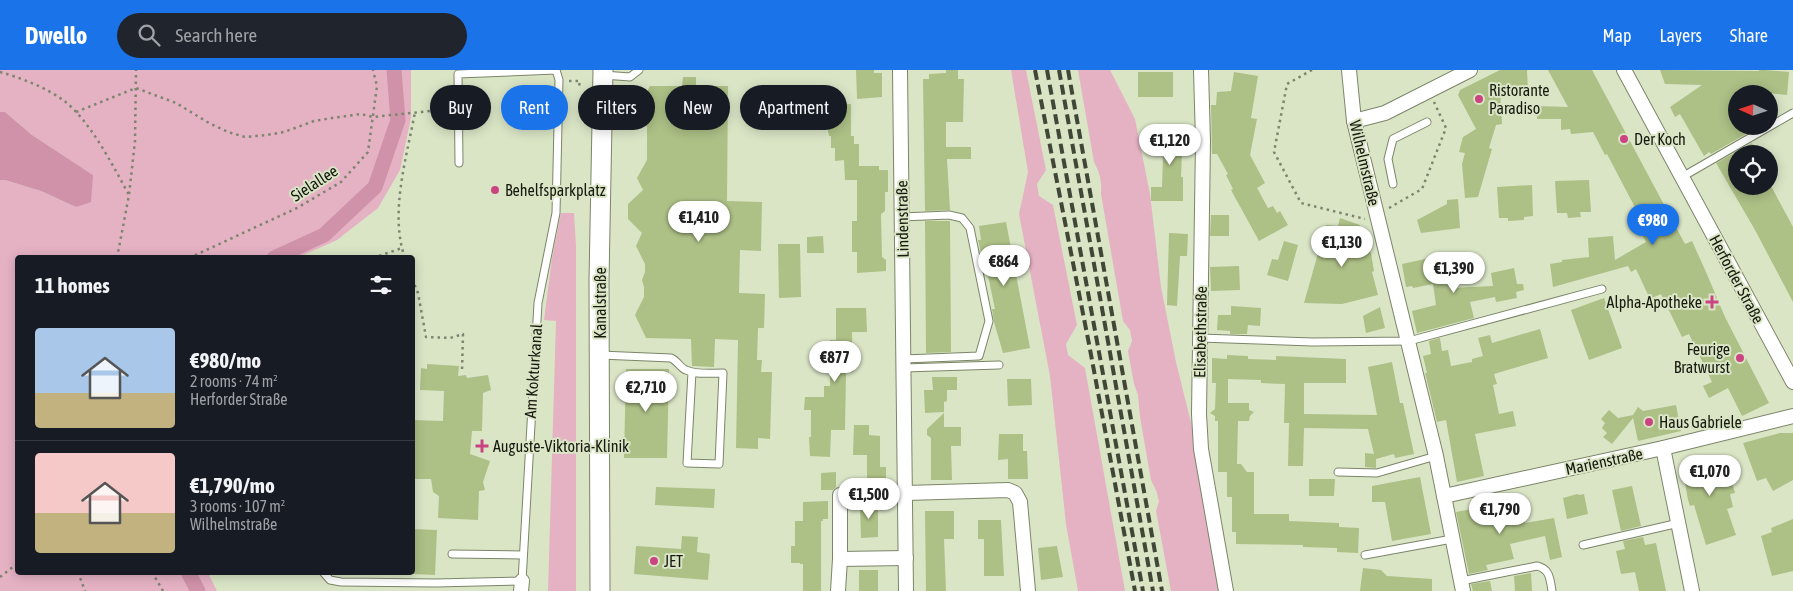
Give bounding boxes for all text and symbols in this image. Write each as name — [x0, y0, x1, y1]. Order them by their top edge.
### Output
search box — [117, 13, 467, 58]
icon: search — [135, 21, 163, 49]
text: Dwello — [25, 22, 87, 49]
text: Search here — [175, 24, 257, 46]
text: Map — [1602, 25, 1631, 46]
text: Layers — [1659, 25, 1702, 46]
text: Share — [1730, 25, 1768, 46]
place label: Ristorante Paradiso — [1489, 81, 1550, 117]
chip: Buy — [430, 85, 491, 130]
chip: Rent — [501, 85, 568, 130]
chip: Filters — [578, 85, 655, 130]
chip: New — [665, 85, 730, 130]
chip: Apartment — [740, 85, 847, 130]
north arrow — [1728, 85, 1778, 135]
map controls — [1728, 85, 1778, 195]
marker: Ristorante Paradiso — [1473, 93, 1485, 105]
street label: Wilhelmstraße — [1346, 118, 1384, 208]
pin: €1,120 — [1129, 124, 1211, 166]
place label: Der Koch — [1634, 130, 1686, 148]
text: €1,120 — [1150, 131, 1190, 149]
marker: Der Koch — [1618, 133, 1630, 145]
button: locate — [1728, 145, 1778, 195]
street label: Sielallee — [287, 161, 341, 205]
street label: Lindenstraße — [892, 180, 912, 258]
place label: Behelfsparkplatz — [505, 181, 606, 200]
marker: Behelfsparkplatz — [489, 184, 501, 196]
pin: €1,410 — [658, 200, 740, 243]
pin: €980 — [1623, 204, 1683, 246]
text: €1,410 — [679, 208, 719, 226]
text: €980 — [1638, 211, 1668, 229]
pin: €1,130 — [1301, 226, 1383, 268]
street label: Herforder Straße — [1706, 232, 1768, 326]
text: €1,130 — [1322, 233, 1362, 251]
pin: €864 — [974, 244, 1034, 287]
text: €864 — [989, 252, 1019, 270]
pin: €1,390 — [1413, 252, 1495, 294]
text: €1,390 — [1434, 259, 1474, 277]
street label: Kanalstraße — [591, 267, 609, 339]
icon: filters — [367, 271, 395, 299]
text: 11 homes — [35, 273, 110, 297]
street label: Elisabethstraße — [1190, 286, 1210, 378]
place label: Alpha-Apotheke — [1607, 293, 1702, 312]
marker: Alpha-Apotheke — [1706, 296, 1718, 308]
street label: Am Kokturkanal — [521, 322, 545, 419]
pin: €877 — [805, 340, 865, 383]
place label: Feurige Bratwurst — [1674, 340, 1730, 376]
icon: home — [75, 348, 135, 408]
text: €980/mo — [190, 348, 261, 372]
text: €877 — [820, 348, 850, 366]
marker: Feurige Bratwurst — [1734, 352, 1746, 364]
pin: €2,710 — [605, 370, 687, 413]
text: 2 rooms · 74 m² — [190, 372, 278, 390]
text: €2,710 — [626, 378, 666, 396]
text: Herforder Straße — [190, 390, 288, 408]
place label: Haus Gabriele — [1659, 413, 1742, 431]
marker: Haus Gabriele — [1643, 416, 1655, 428]
place label: Auguste-Viktoria-Klinik — [493, 437, 629, 456]
marker: Auguste-Viktoria-Klinik — [475, 439, 489, 453]
street label: Marienstraße — [1564, 444, 1644, 478]
pin: €1,070 — [1669, 454, 1751, 497]
text: €1,070 — [1690, 462, 1730, 480]
icon: home — [75, 473, 135, 533]
text: €1,790/mo — [190, 473, 275, 497]
pin: €1,500 — [828, 478, 910, 520]
text: €1,500 — [849, 485, 889, 503]
pin: €1,790 — [1459, 492, 1541, 535]
text: 3 rooms · 107 m² — [190, 497, 285, 515]
text: €1,790 — [1480, 500, 1520, 518]
text: Wilhelmstraße — [190, 515, 277, 533]
place label: JET — [664, 552, 683, 570]
marker: JET — [648, 555, 660, 567]

